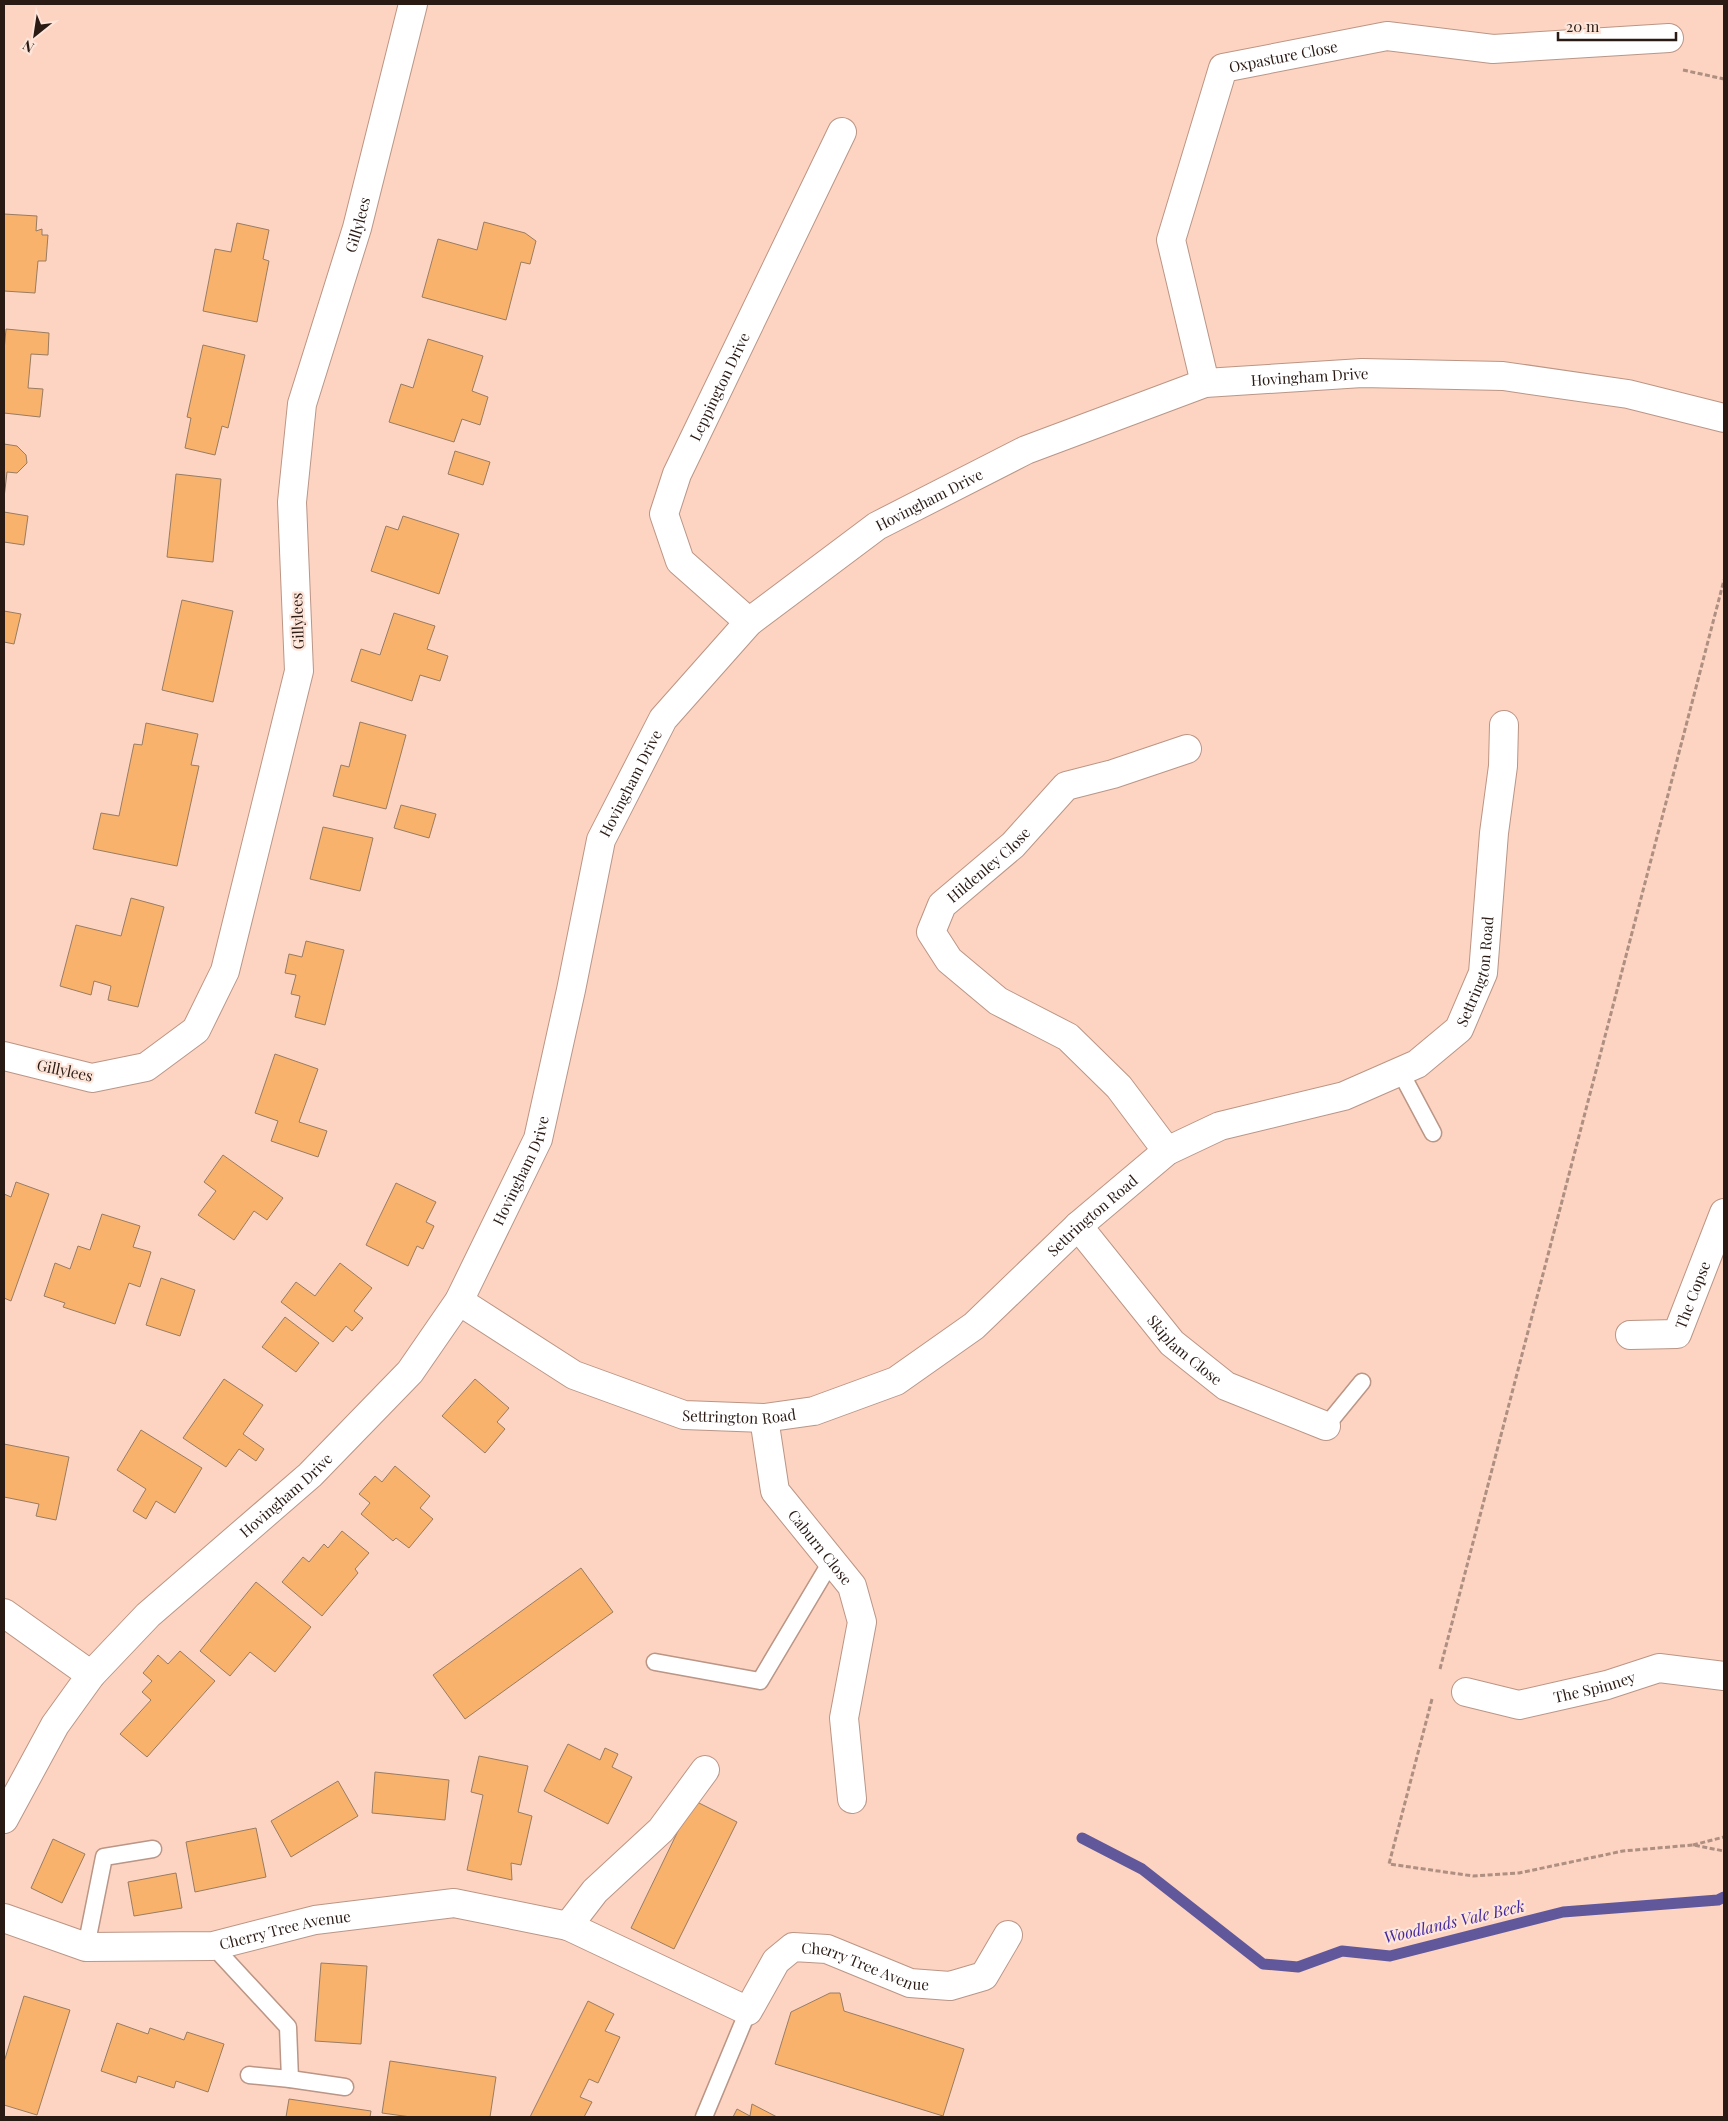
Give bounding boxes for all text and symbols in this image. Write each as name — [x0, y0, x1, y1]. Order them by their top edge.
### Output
north arrow — [10, 10, 60, 60]
scale bar — [1558, 10, 1676, 42]
text: 20 m — [1566, 16, 1600, 36]
text: N — [19, 36, 37, 57]
street label: Oxpasture Close — [1227, 36, 1339, 77]
street label: Gillylees — [340, 195, 374, 255]
street label: Leppington Drive — [685, 329, 754, 444]
street label: Hovingham Drive — [1250, 363, 1369, 390]
street label: Hovingham Drive — [872, 464, 986, 535]
street label: Gillylees — [286, 592, 308, 650]
street label: Hovingham Drive — [594, 726, 666, 840]
street label: Hildenley Close — [943, 823, 1034, 907]
street label: Settrington Road — [1451, 915, 1497, 1030]
street label: Gillylees — [35, 1054, 95, 1086]
street label: Hovingham Drive — [488, 1114, 553, 1228]
street label: Settrington Road — [1043, 1170, 1142, 1261]
street label: The Copse — [1670, 1258, 1714, 1332]
street label: Skiplam Close — [1143, 1310, 1226, 1389]
street label: Settrington Road — [682, 1404, 797, 1428]
street label: Hovingham Drive — [235, 1448, 336, 1542]
street label: Caburn Close — [784, 1505, 857, 1589]
street label: The Spinney — [1552, 1666, 1638, 1707]
water label: Woodlands Vale Beck — [1381, 1895, 1527, 1947]
street label: Cherry Tree Avenue — [217, 1906, 352, 1954]
street label: Cherry Tree Avenue — [801, 1938, 930, 1994]

